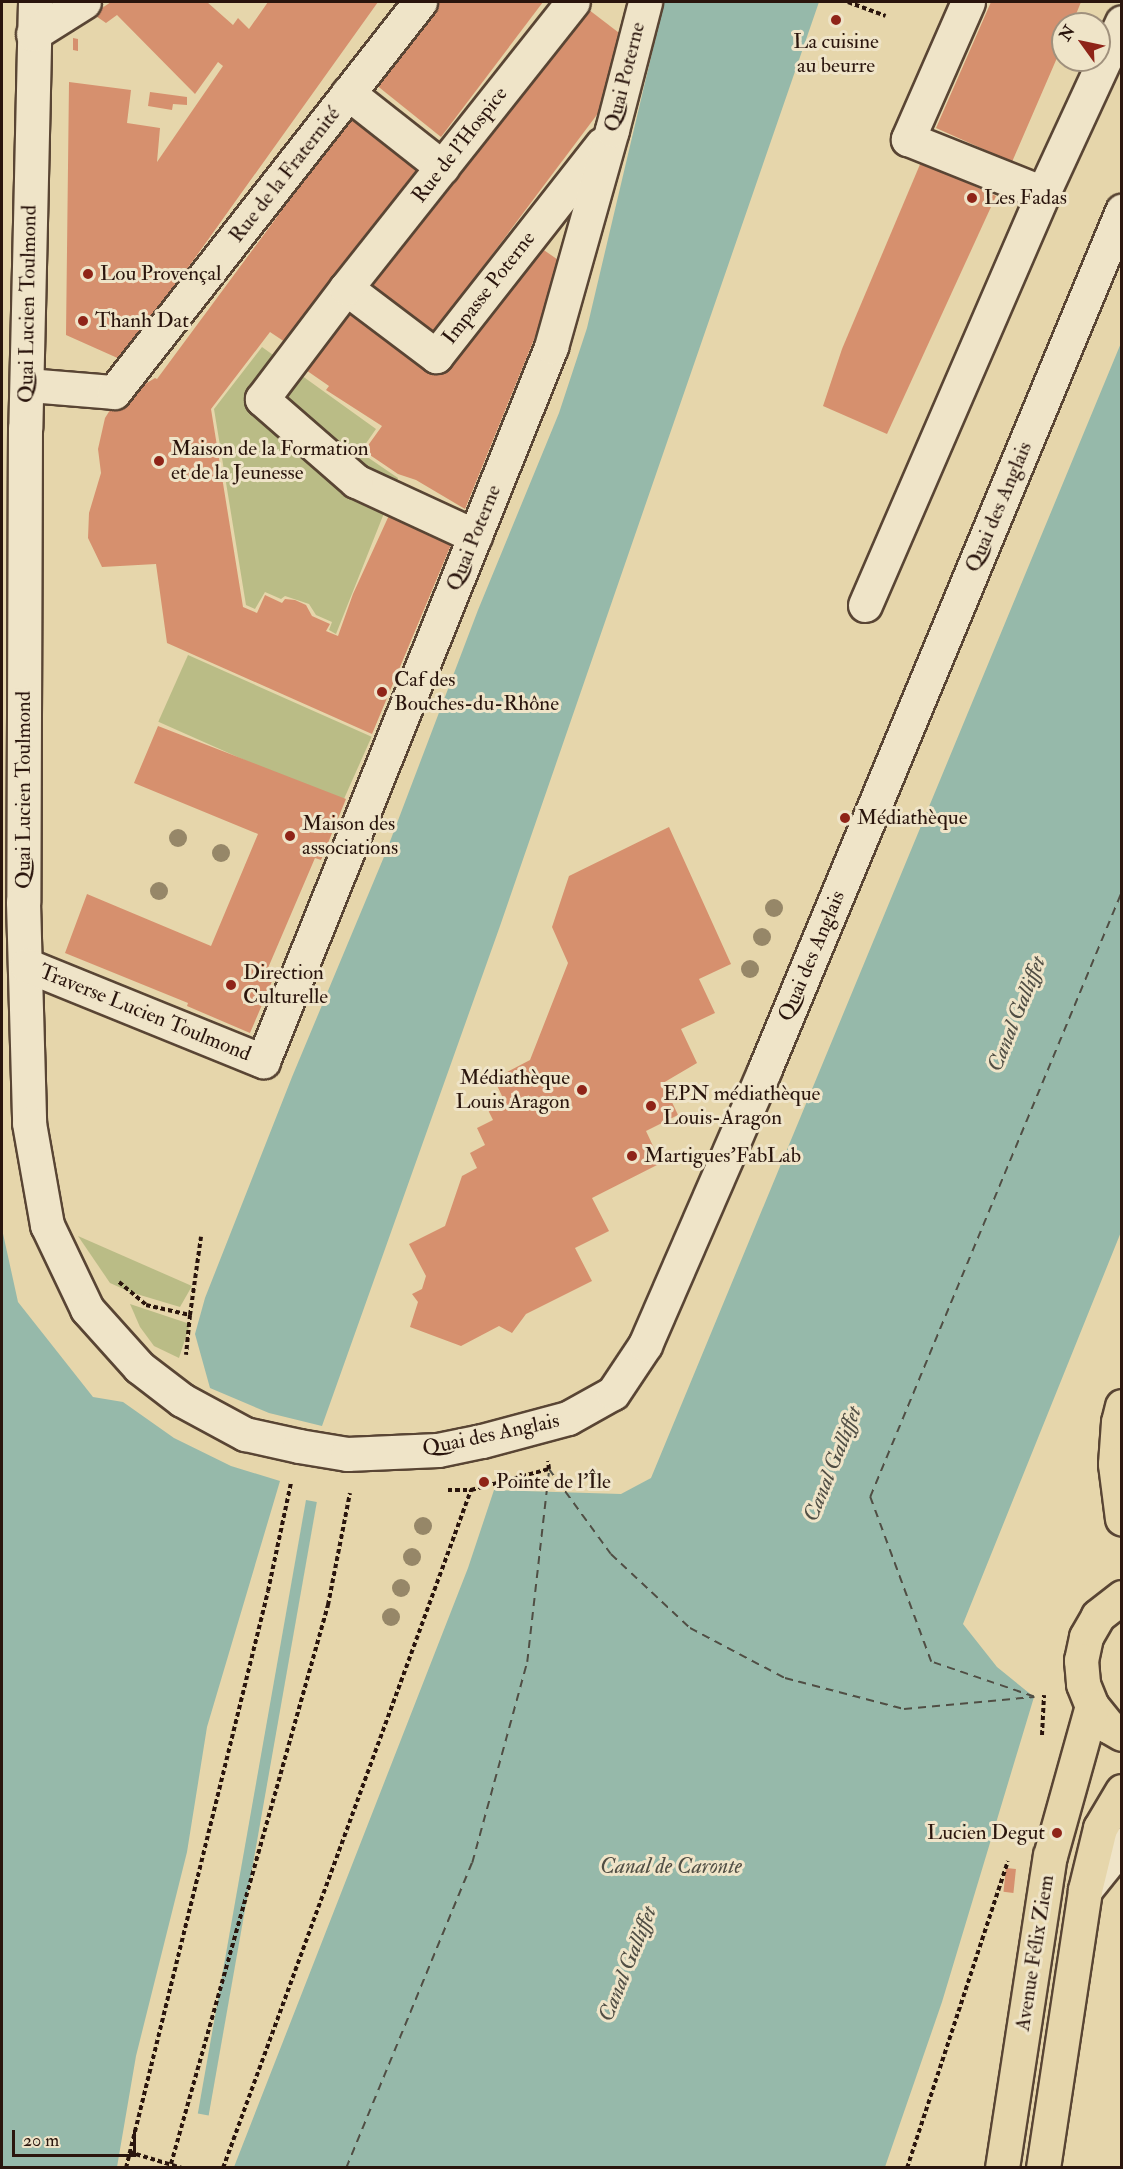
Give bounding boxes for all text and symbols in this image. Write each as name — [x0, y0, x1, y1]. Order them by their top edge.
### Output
north arrow — [1051, 12, 1111, 72]
marker: La cuisine au beurre — [829, 13, 843, 27]
street label: Quai Poterne — [599, 20, 651, 134]
text: N — [1055, 22, 1080, 45]
place label: La cuisine au beurre — [793, 29, 879, 79]
street label: Rue de l'Hospice — [407, 82, 513, 208]
street label: Rue de la Fraternité — [224, 102, 346, 248]
place label: Les Fadas — [984, 185, 1067, 211]
marker: Les Fadas — [965, 191, 979, 205]
street label: Quai Lucien Toulmond — [14, 205, 42, 403]
street label: Impasse Poterne — [437, 227, 541, 349]
place label: Lou Provençal — [100, 261, 221, 287]
marker: Lou Provençal — [81, 267, 95, 281]
place label: Thanh Dat — [95, 308, 189, 334]
marker: Thanh Dat — [76, 314, 90, 328]
place label: Maison de la Formation et de la Jeunesse — [171, 436, 369, 486]
street label: Quai des Anglais — [960, 438, 1038, 576]
marker: Maison de la Formation et de la Jeunesse — [152, 454, 166, 468]
street label: Quai Poterne — [441, 481, 507, 595]
place label: Caf des Bouches-du-Rhône — [394, 667, 559, 717]
marker: Caf des Bouches-du-Rhône — [375, 685, 389, 699]
street label: Quai Lucien Toulmond — [11, 691, 37, 889]
place label: Médiathèque — [857, 805, 968, 831]
place label: Maison des associations — [302, 811, 398, 861]
marker: Médiathèque — [838, 811, 852, 825]
marker: Maison des associations — [283, 829, 297, 843]
street label: Quai des Anglais — [773, 887, 851, 1025]
water label: Canal Galliffet — [982, 953, 1052, 1075]
street label: Traverse Lucien Toulmond — [35, 959, 255, 1067]
place label: Direction Culturelle — [243, 960, 328, 1010]
marker: Direction Culturelle — [224, 978, 238, 992]
place label: Médiathèque Louis Aragon — [455, 1065, 570, 1115]
place label: EPN médiathèque Louis-Aragon — [663, 1081, 820, 1131]
marker: Médiathèque Louis Aragon — [575, 1083, 589, 1097]
marker: EPN médiathèque Louis-Aragon — [644, 1099, 658, 1113]
place label: Martigues'FabLab — [644, 1143, 801, 1169]
marker: Martigues'FabLab — [625, 1149, 639, 1163]
water label: Canal Galliffet — [798, 1403, 868, 1525]
street label: Quai des Anglais — [420, 1408, 562, 1462]
place label: Pointe de l'Île — [496, 1469, 611, 1495]
marker: Pointe de l'Île — [477, 1475, 491, 1489]
place label: Lucien Degut — [927, 1820, 1045, 1846]
marker: Lucien Degut — [1050, 1826, 1064, 1840]
water label: Canal de Caronte — [600, 1854, 742, 1880]
street label: Avenue Félix Ziem — [1010, 1873, 1060, 2033]
water label: Canal Galliffet — [593, 1903, 663, 2025]
scale bar — [15, 2118, 140, 2156]
text: 20 m — [23, 2129, 59, 2152]

